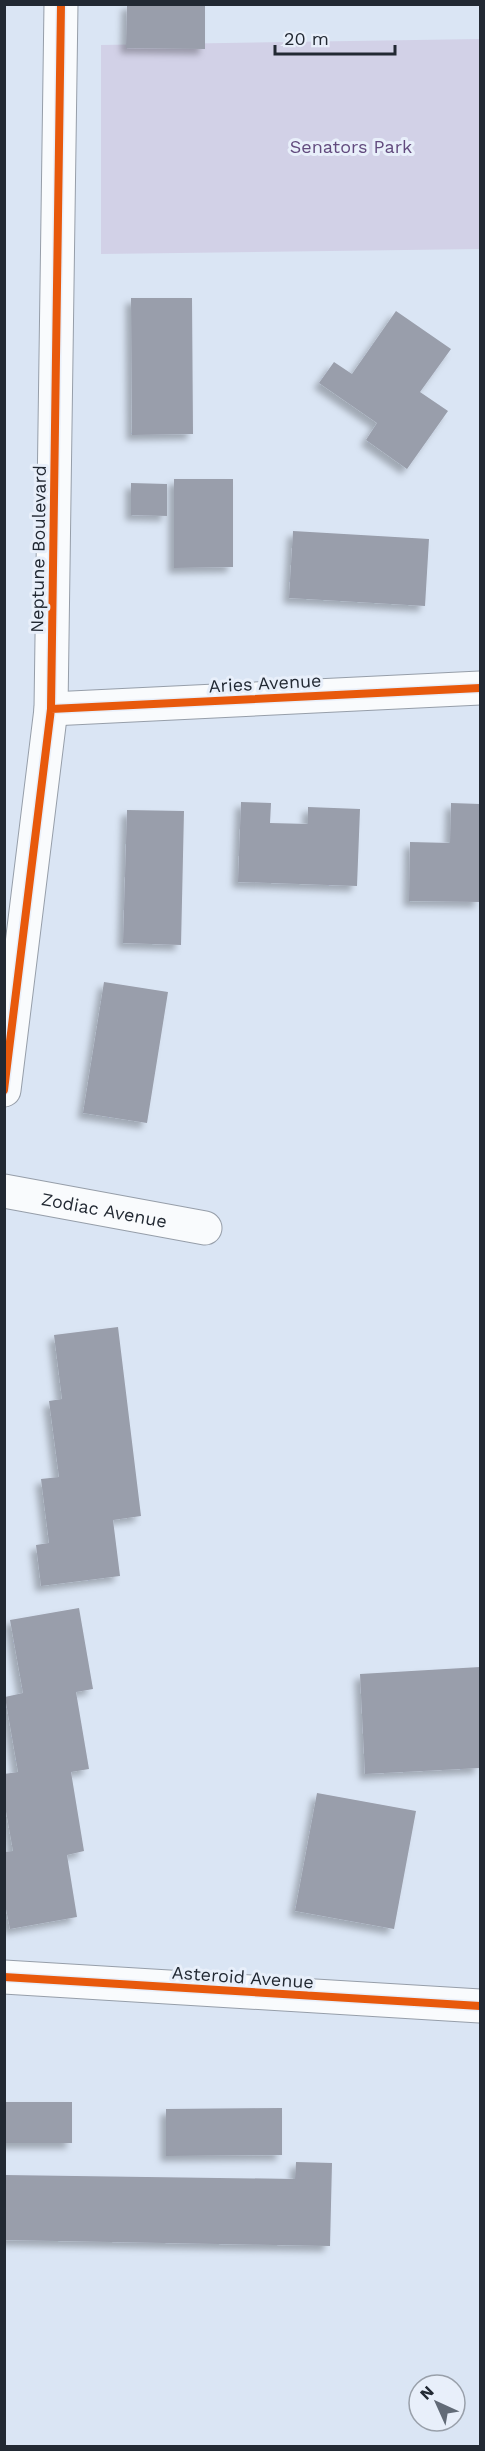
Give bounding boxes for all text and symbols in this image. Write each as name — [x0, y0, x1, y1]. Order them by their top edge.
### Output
scale bar — [275, 18, 395, 56]
text: 20 m — [284, 28, 329, 49]
park label: Senators Park — [290, 136, 412, 157]
street label: Neptune Boulevard — [26, 465, 50, 633]
street label: Aries Avenue — [208, 670, 322, 696]
street label: Zodiac Avenue — [40, 1188, 169, 1231]
street label: Asteroid Avenue — [171, 1962, 315, 1992]
north arrow — [407, 2373, 467, 2433]
text: N — [416, 2382, 438, 2404]

